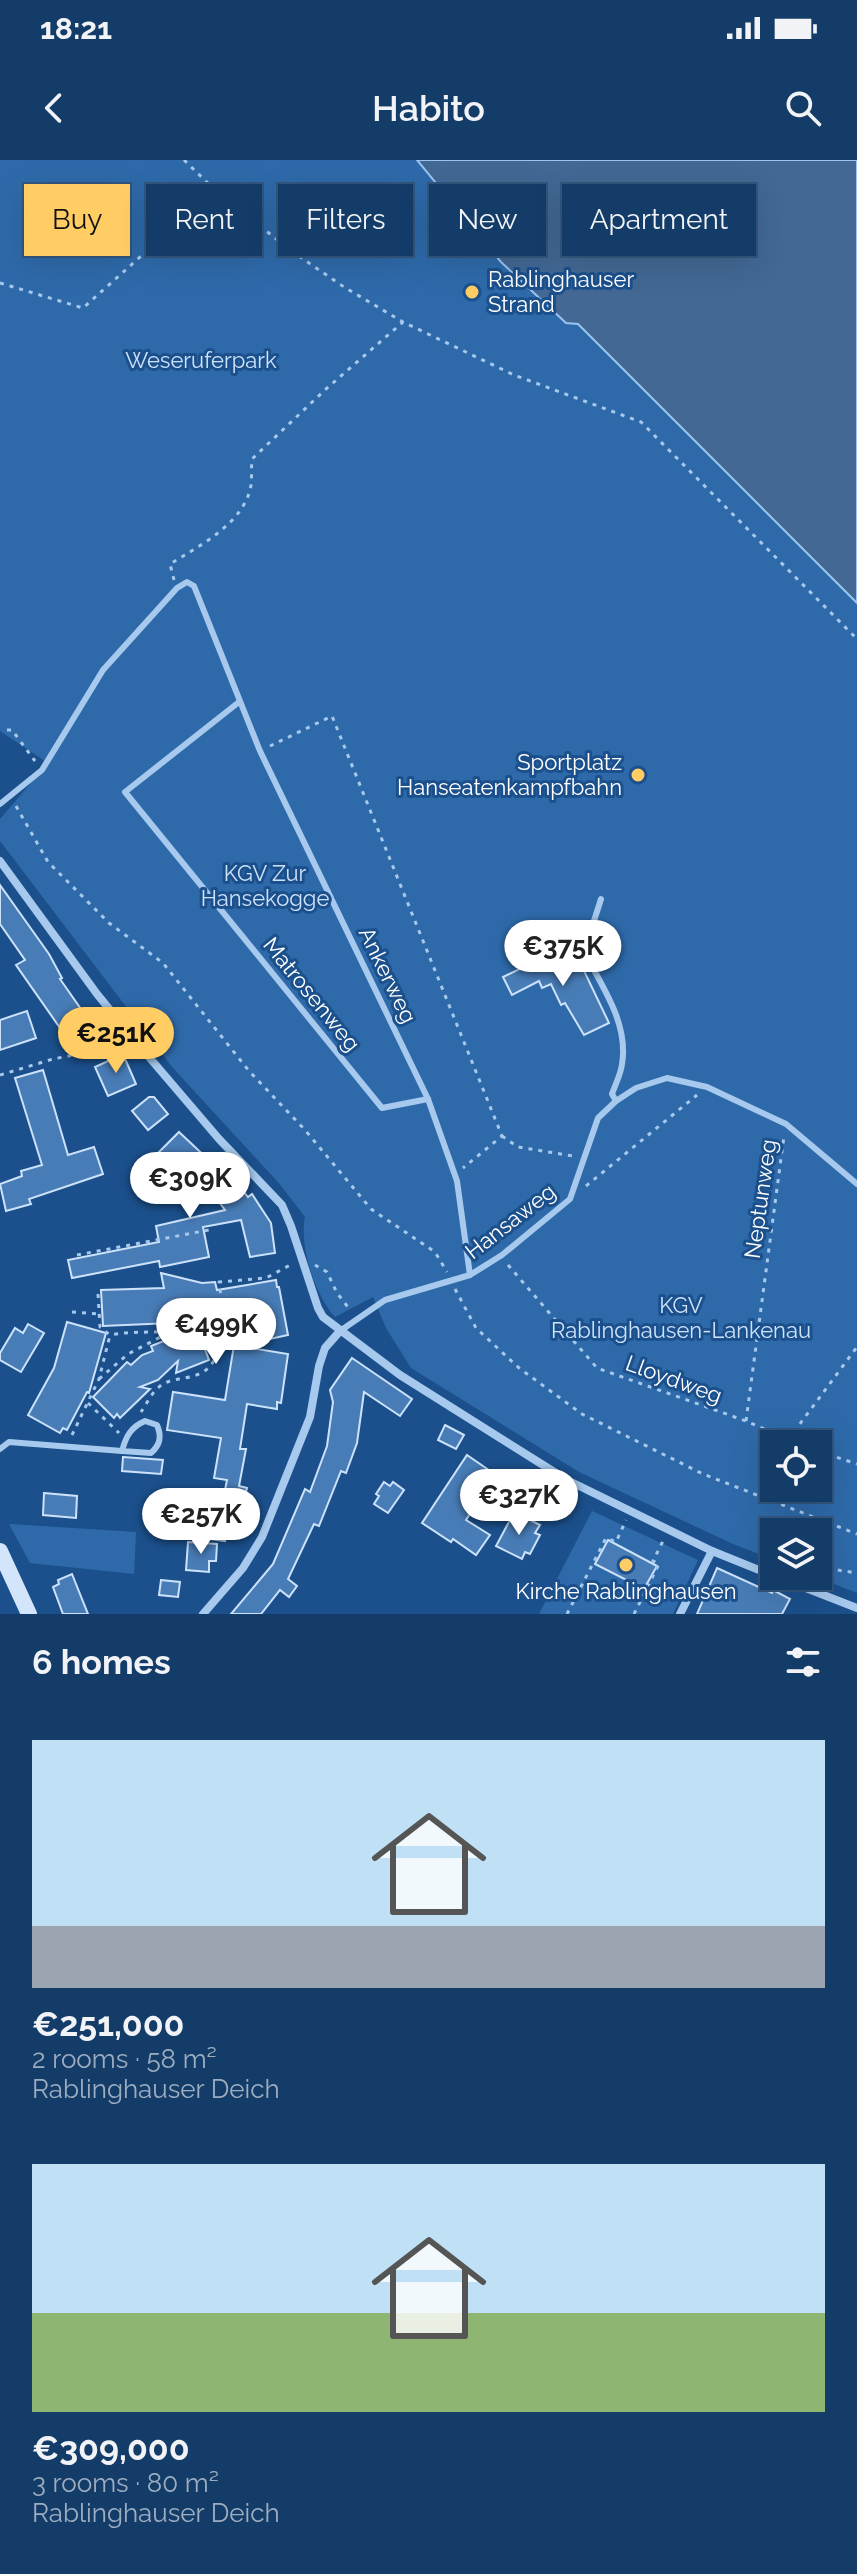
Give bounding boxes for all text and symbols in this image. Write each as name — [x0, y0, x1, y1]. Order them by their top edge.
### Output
text: 18:21 — [40, 11, 112, 46]
icon: back — [32, 86, 76, 130]
icon: search — [781, 86, 825, 130]
text: Habito — [372, 87, 485, 129]
chip: Buy — [24, 184, 130, 256]
chip: Rent — [146, 184, 262, 256]
chip: Filters — [278, 184, 413, 256]
chip: New — [429, 184, 546, 256]
chip: Apartment — [562, 184, 756, 256]
place label: Rablinghauser Strand — [488, 266, 634, 317]
marker: Rablinghauser Strand — [463, 283, 481, 301]
park label: Weseruferpark — [125, 347, 277, 373]
place label: Sportplatz Hanseatenkampfbahn — [397, 749, 622, 800]
marker: Sportplatz Hanseatenkampfbahn — [629, 766, 647, 784]
park label: KGV Zur Hansekogge — [201, 860, 329, 911]
pin: €375K — [507, 920, 619, 988]
street label: Ankerweg — [354, 923, 422, 1027]
text: €375K — [522, 931, 604, 961]
street label: Matrosenweg — [258, 932, 366, 1056]
pin: €251K — [60, 1007, 172, 1075]
text: €251K — [76, 1018, 156, 1048]
street label: Neptunweg — [739, 1138, 781, 1260]
pin: €309K — [134, 1152, 246, 1220]
text: €309K — [148, 1163, 232, 1193]
street label: Hansaweg — [460, 1178, 560, 1264]
park label: KGV Rablinghausen-Lankenau — [551, 1292, 811, 1343]
pin: €499K — [160, 1298, 272, 1366]
text: €499K — [174, 1309, 258, 1339]
street label: Lloydweg — [622, 1350, 726, 1408]
map controls — [760, 1430, 832, 1590]
button: locate — [760, 1430, 832, 1502]
pin: €327K — [463, 1469, 575, 1537]
text: €327K — [478, 1480, 560, 1510]
pin: €257K — [145, 1488, 257, 1556]
text: €257K — [160, 1499, 242, 1529]
button: layers — [760, 1518, 832, 1590]
marker: Kirche Rablinghausen — [617, 1556, 635, 1574]
place label: Kirche Rablinghausen — [516, 1578, 736, 1604]
icon: filters — [781, 1640, 825, 1684]
text: 6 homes — [32, 1642, 171, 1682]
icon: home — [357, 1792, 501, 1936]
text: €251,000 — [32, 2004, 184, 2044]
text: 2 rooms · 58 m² — [32, 2044, 217, 2074]
text: Rablinghauser Deich — [32, 2074, 280, 2104]
icon: home — [357, 2216, 501, 2360]
text: €309,000 — [32, 2428, 190, 2468]
text: 3 rooms · 80 m² — [32, 2468, 219, 2498]
text: Rablinghauser Deich — [32, 2498, 280, 2528]

